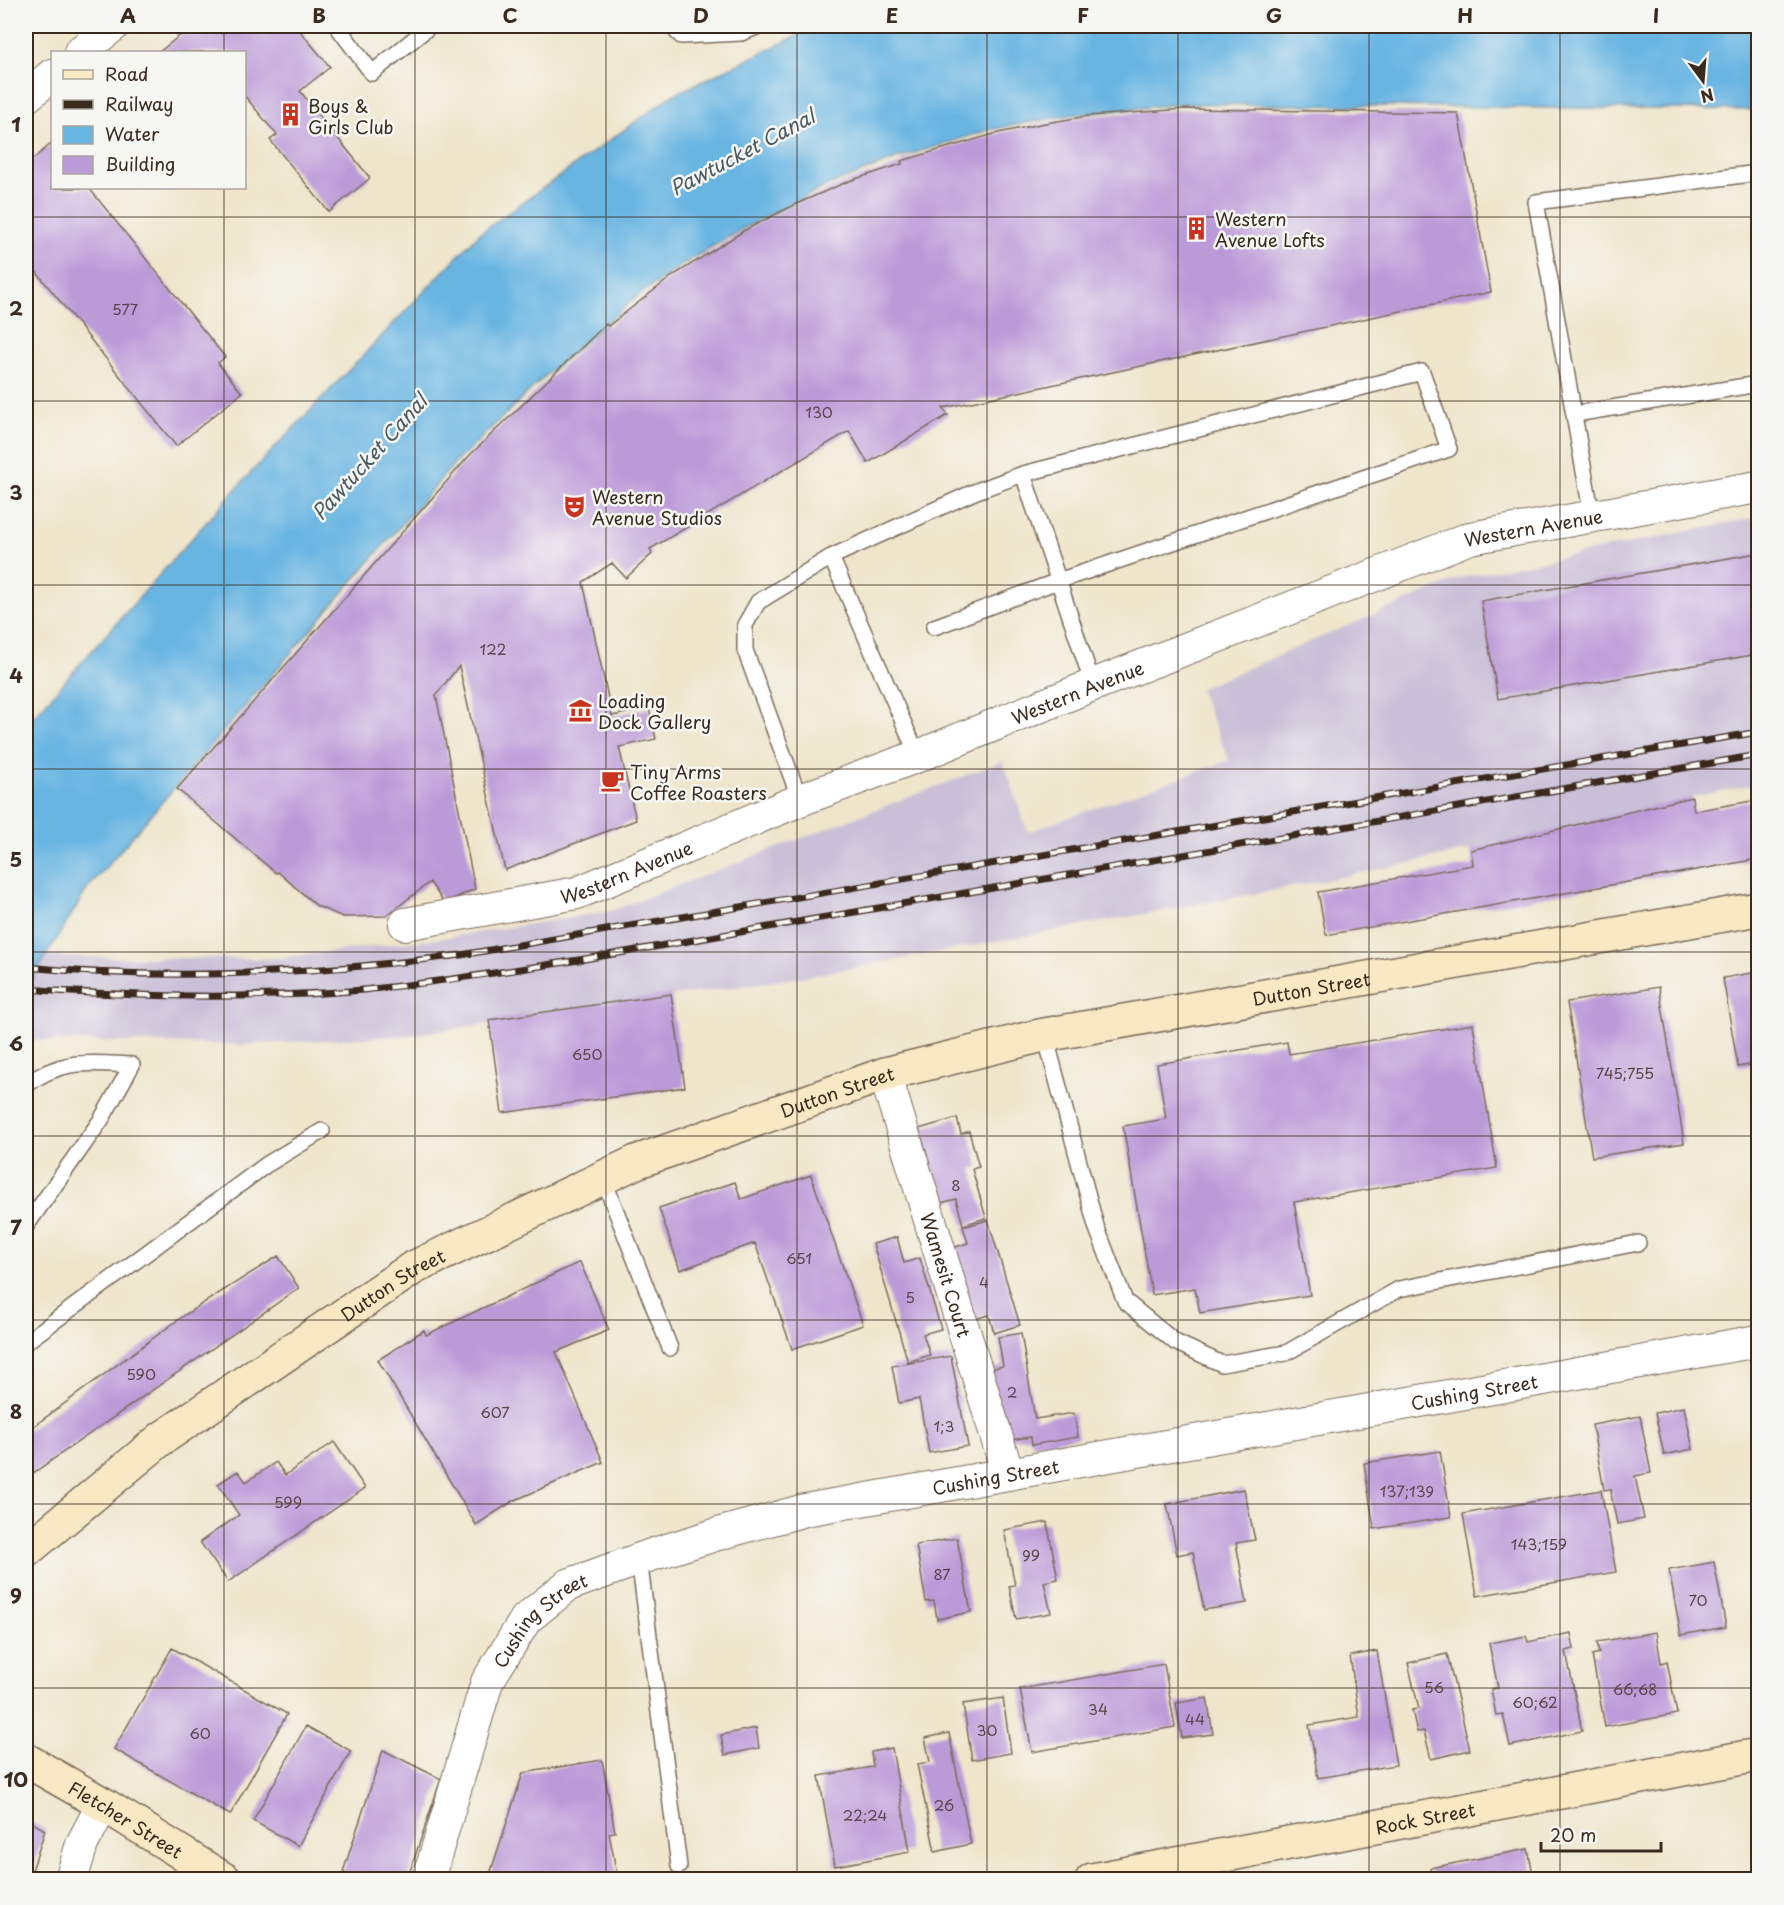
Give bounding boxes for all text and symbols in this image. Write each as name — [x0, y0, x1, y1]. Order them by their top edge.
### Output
text: A — [120, 0, 136, 30]
text: B — [312, 0, 326, 30]
text: C — [502, 0, 518, 30]
text: D — [693, 0, 709, 30]
text: E — [886, 0, 898, 30]
text: F — [1077, 0, 1089, 30]
text: G — [1266, 0, 1282, 30]
text: H — [1457, 0, 1473, 30]
text: I — [1653, 0, 1659, 30]
legend — [51, 51, 246, 189]
north arrow — [1673, 51, 1733, 111]
text: Road — [105, 60, 149, 87]
text: N — [1698, 83, 1717, 110]
text: Railway — [105, 90, 173, 117]
place label: Boys & Girls Club — [308, 92, 394, 140]
water label: Pawtucket Canal — [664, 99, 823, 203]
building icon: Boys & Girls Club — [277, 102, 303, 128]
text: 1 — [11, 109, 21, 139]
text: Water — [105, 120, 160, 147]
text: Building — [105, 150, 175, 177]
place label: Western Avenue Lofts — [1215, 205, 1325, 253]
building icon: Western Avenue Lofts — [1184, 215, 1210, 241]
text: 2 — [9, 293, 23, 323]
house number: 577 — [112, 297, 138, 320]
water label: Pawtucket Canal — [304, 385, 436, 527]
house number: 130 — [805, 400, 833, 423]
text: 3 — [9, 477, 23, 507]
place label: Western Avenue Studios — [592, 483, 722, 531]
theatre icon: Western Avenue Studios — [561, 493, 587, 519]
street label: Western Avenue — [1462, 501, 1605, 552]
house number: 122 — [480, 637, 506, 660]
street label: Western Avenue — [1007, 653, 1148, 730]
text: 4 — [9, 660, 23, 690]
place label: Loading Dock Gallery — [598, 687, 711, 735]
museum icon: Loading Dock Gallery — [567, 697, 593, 723]
place label: Tiny Arms Coffee Roasters — [630, 758, 767, 806]
cafe icon: Tiny Arms Coffee Roasters — [599, 768, 625, 794]
street label: Western Avenue — [558, 833, 696, 909]
text: 5 — [10, 844, 22, 874]
street label: Dutton Street — [1250, 964, 1372, 1012]
text: 6 — [9, 1028, 23, 1058]
house number: 650 — [572, 1042, 602, 1065]
street label: Dutton Street — [776, 1059, 897, 1124]
house number: 745;755 — [1596, 1061, 1654, 1084]
house number: 8 — [951, 1173, 961, 1196]
street label: Wamesit Court — [915, 1209, 979, 1340]
text: 7 — [10, 1212, 22, 1242]
street label: Dutton Street — [335, 1241, 449, 1327]
house number: 651 — [786, 1246, 812, 1269]
house number: 4 — [979, 1270, 989, 1293]
house number: 5 — [905, 1285, 915, 1308]
house number: 590 — [126, 1362, 156, 1385]
street label: Cushing Street — [1409, 1367, 1540, 1416]
house number: 2 — [1007, 1380, 1017, 1403]
text: 8 — [10, 1396, 22, 1426]
house number: 607 — [480, 1400, 510, 1423]
house number: 1;3 — [934, 1414, 954, 1437]
street label: Cushing Street — [930, 1452, 1061, 1501]
house number: 137;139 — [1380, 1479, 1434, 1502]
house number: 599 — [274, 1490, 302, 1513]
house number: 143;159 — [1511, 1532, 1567, 1555]
house number: 99 — [1022, 1543, 1040, 1566]
house number: 87 — [933, 1562, 951, 1585]
street label: Cushing Street — [486, 1566, 591, 1673]
text: 9 — [10, 1580, 22, 1610]
house number: 70 — [1688, 1588, 1708, 1611]
house number: 56 — [1424, 1675, 1444, 1698]
house number: 66;68 — [1613, 1677, 1657, 1700]
house number: 60;62 — [1512, 1690, 1558, 1713]
house number: 34 — [1088, 1697, 1108, 1720]
house number: 44 — [1185, 1707, 1205, 1730]
house number: 30 — [977, 1718, 997, 1741]
house number: 60 — [189, 1721, 211, 1744]
text: 10 — [4, 1764, 28, 1794]
street label: Fletcher Street — [64, 1774, 188, 1864]
house number: 26 — [934, 1793, 954, 1816]
street label: Rock Street — [1373, 1795, 1477, 1840]
house number: 22;24 — [843, 1803, 887, 1826]
scale bar — [1541, 1815, 1661, 1853]
text: 20 m — [1550, 1821, 1596, 1848]

